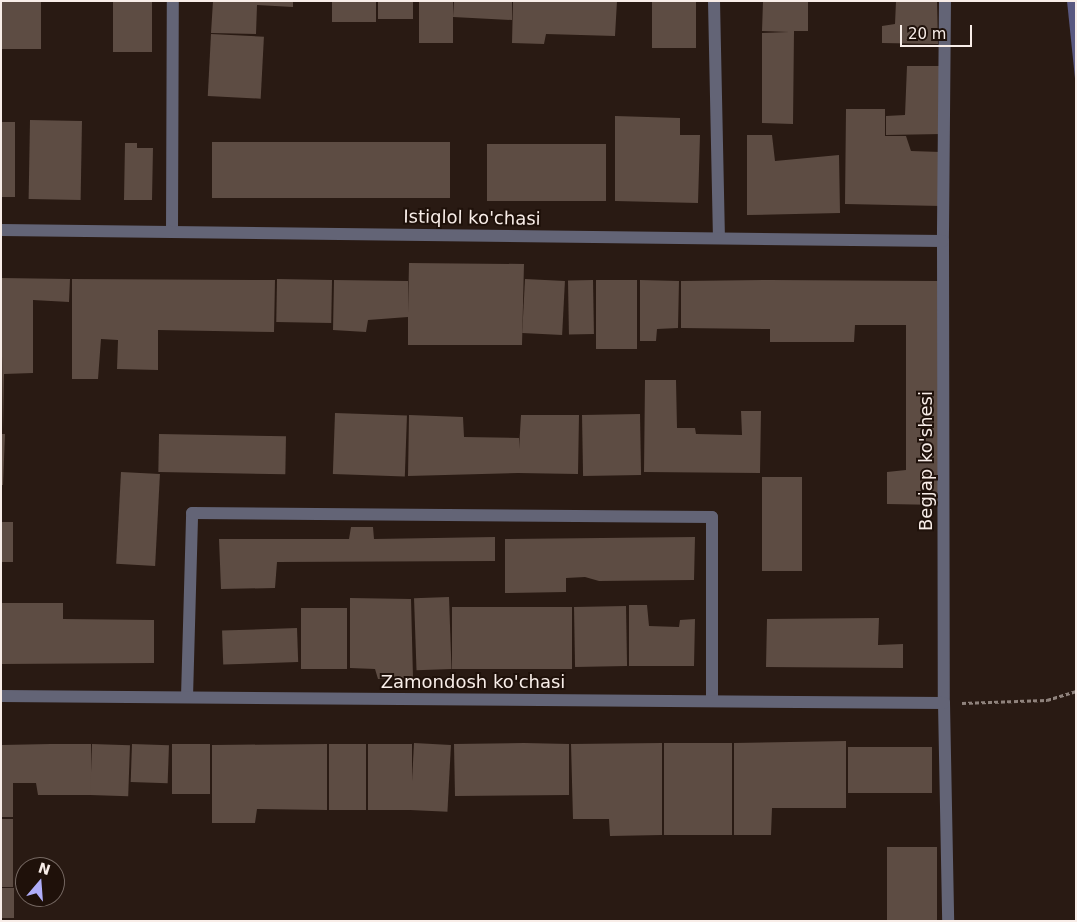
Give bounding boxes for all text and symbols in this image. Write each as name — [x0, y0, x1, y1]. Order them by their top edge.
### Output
scale bar — [902, 15, 974, 47]
text: 20 m — [908, 25, 946, 43]
street label: Istiqlol ko'chasi — [403, 206, 541, 230]
street label: Begjap ko'shesi — [915, 391, 937, 531]
street label: Zamondosh ko'chasi — [381, 671, 565, 693]
north arrow — [15, 857, 65, 907]
text: N — [36, 859, 52, 878]

